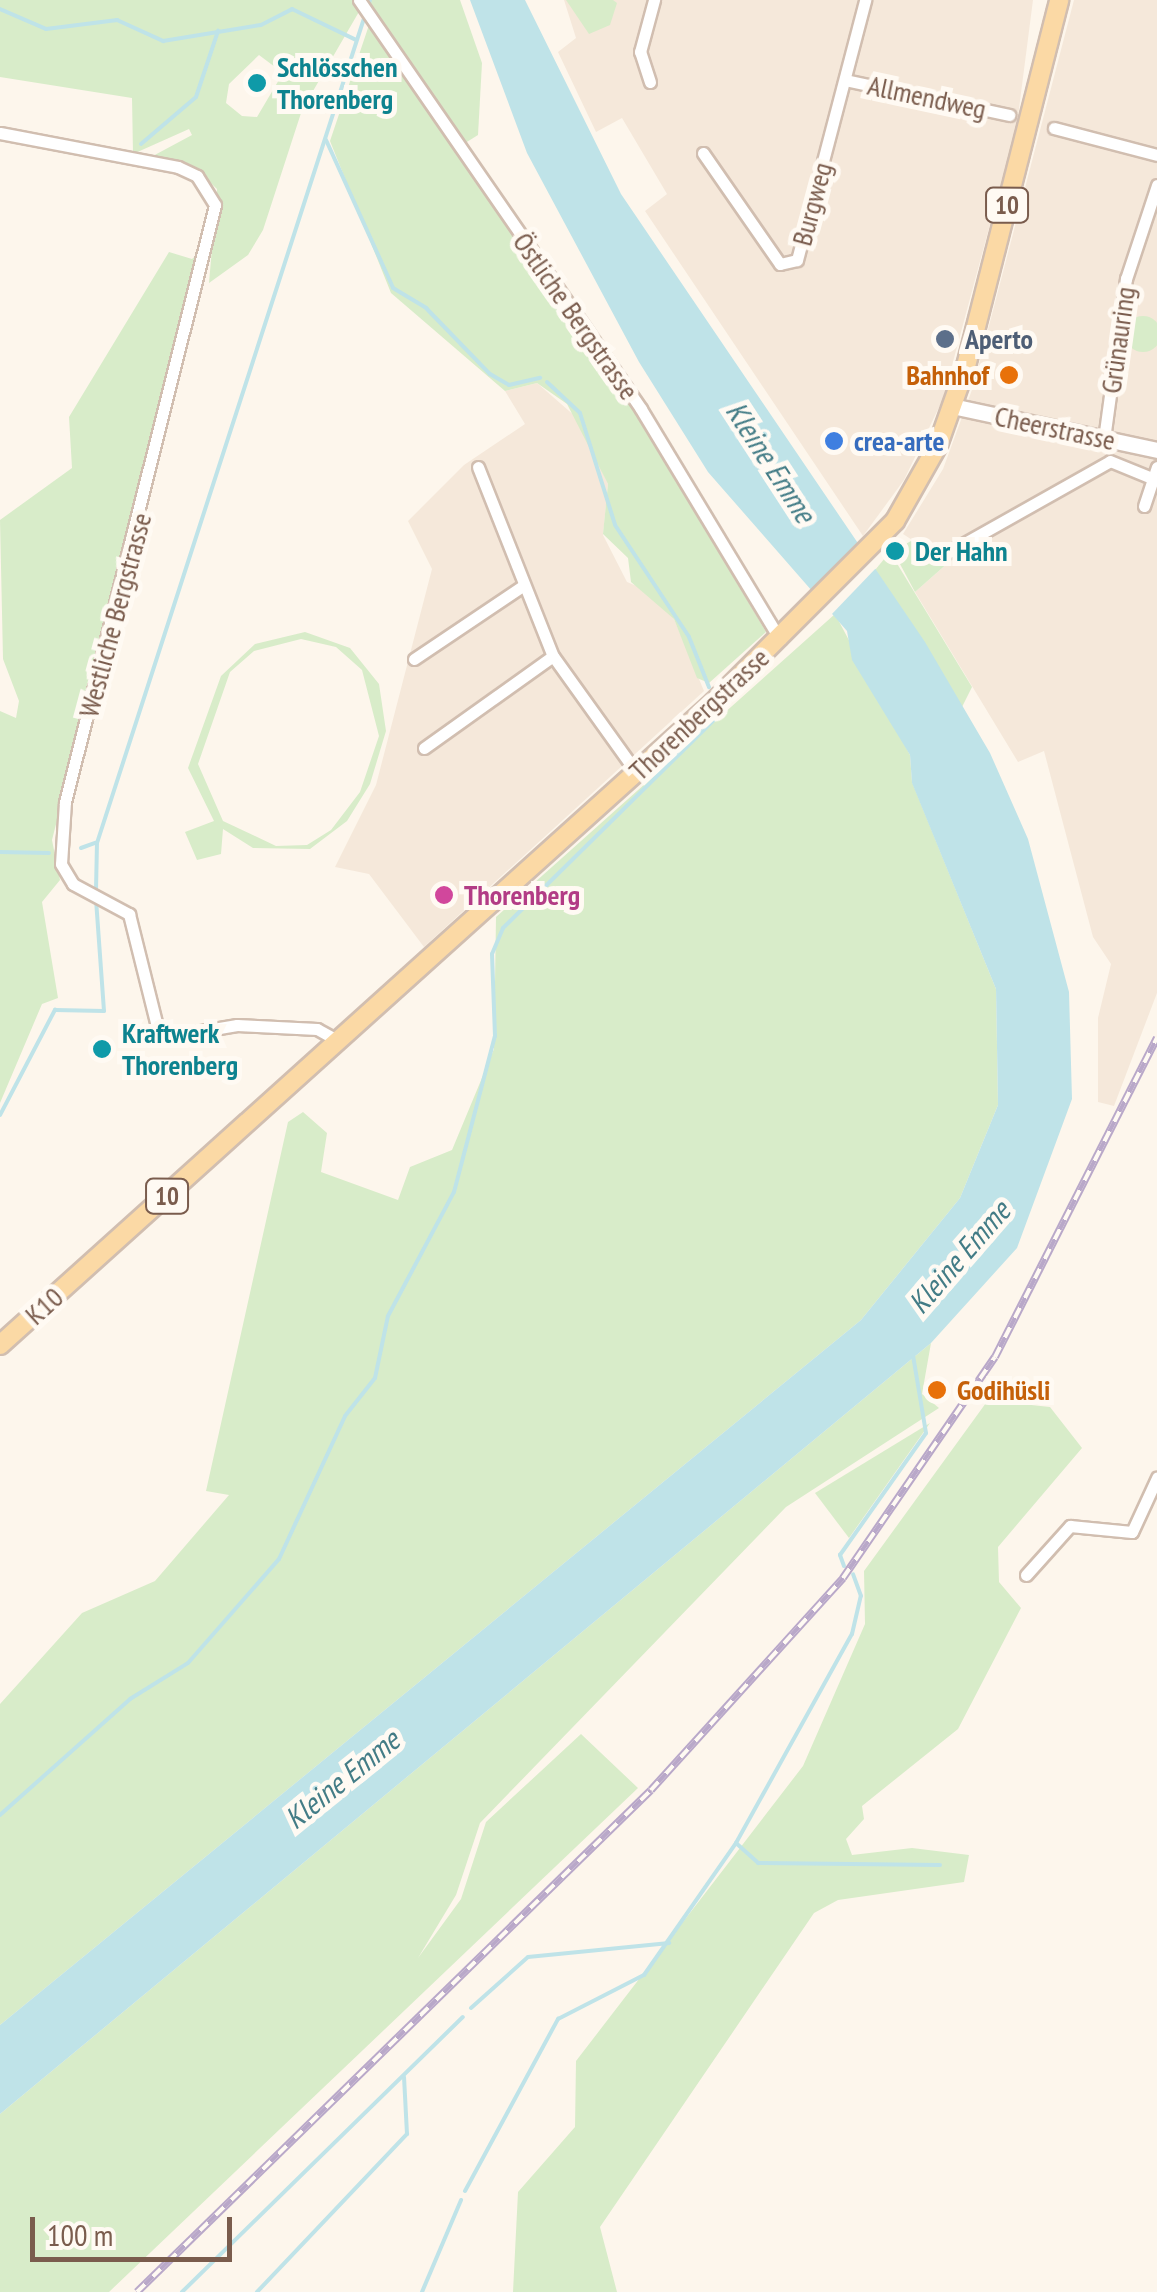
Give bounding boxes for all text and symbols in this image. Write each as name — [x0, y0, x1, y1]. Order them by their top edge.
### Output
place label: Schlösschen Thorenberg — [277, 50, 397, 116]
street label: Allmendweg — [865, 68, 989, 126]
marker: Schlösschen Thorenberg — [246, 72, 268, 94]
street label: Burgweg — [785, 159, 839, 249]
road number: 10 — [984, 185, 1030, 225]
street label: Östliche Bergstrasse — [506, 226, 646, 406]
street label: Grünauring — [1094, 284, 1142, 396]
place label: Aperto — [965, 322, 1033, 356]
marker: Aperto — [934, 328, 956, 350]
place label: Bahnhof — [906, 358, 989, 392]
marker: Bahnhof — [998, 364, 1020, 386]
water label: Kleine Emme — [719, 395, 823, 529]
street label: Cheerstrasse — [992, 399, 1118, 457]
place label: crea-arte — [854, 424, 944, 458]
marker: crea-arte — [823, 430, 845, 452]
street label: Westliche Bergstrasse — [72, 509, 158, 721]
place label: Der Hahn — [915, 534, 1008, 568]
marker: Der Hahn — [884, 540, 906, 562]
street label: Thorenbergstrasse — [622, 641, 776, 787]
place label: Thorenberg — [464, 878, 580, 912]
marker: Thorenberg — [433, 884, 455, 906]
place label: Kraftwerk Thorenberg — [122, 1016, 238, 1082]
marker: Kraftwerk Thorenberg — [91, 1038, 113, 1060]
road number: 10 — [144, 1176, 190, 1216]
water label: Kleine Emme — [901, 1194, 1017, 1320]
street label: K10 — [18, 1280, 70, 1332]
place label: Godihüsli — [957, 1373, 1050, 1407]
marker: Godihüsli — [926, 1379, 948, 1401]
water label: Kleine Emme — [277, 1722, 407, 1836]
scale bar — [35, 2197, 238, 2259]
text: 100 m — [47, 2215, 113, 2254]

